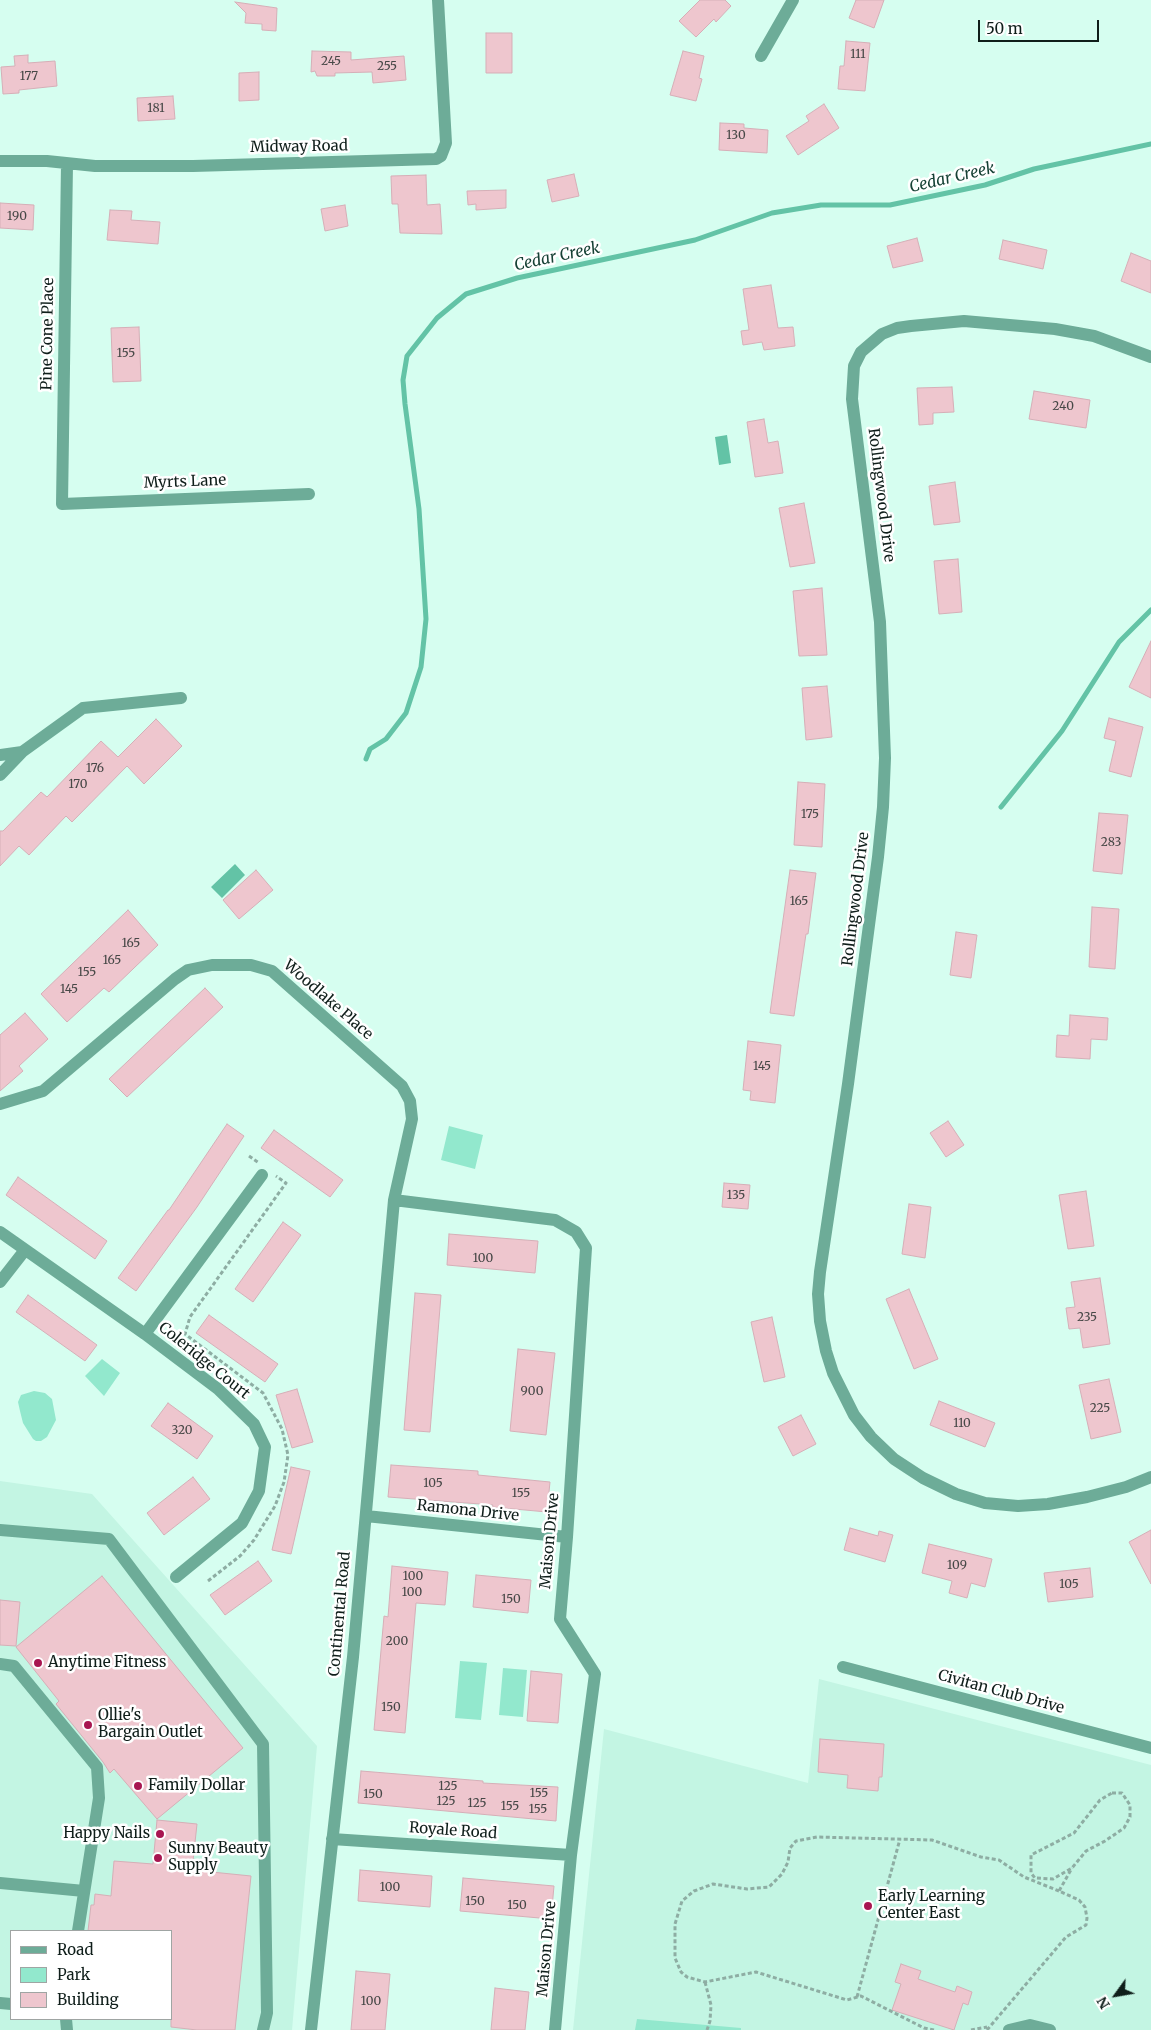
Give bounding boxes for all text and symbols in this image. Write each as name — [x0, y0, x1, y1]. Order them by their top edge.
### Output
scale bar — [981, 10, 1102, 42]
text: 50 m — [986, 19, 1023, 38]
house number: 111 — [850, 48, 866, 62]
house number: 245 — [321, 55, 341, 69]
house number: 255 — [377, 60, 397, 74]
house number: 177 — [20, 70, 38, 84]
house number: 181 — [147, 102, 165, 116]
house number: 130 — [726, 129, 746, 143]
street label: Midway Road — [250, 137, 348, 157]
water label: Cedar Creek — [907, 159, 997, 197]
house number: 190 — [7, 210, 27, 224]
water label: Cedar Creek — [512, 239, 602, 275]
street label: Pine Cone Place — [38, 277, 58, 391]
house number: 155 — [117, 347, 135, 361]
house number: 240 — [1052, 400, 1074, 414]
street label: Rollingwood Drive — [864, 427, 898, 563]
street label: Myrts Lane — [144, 472, 226, 492]
house number: 176 — [86, 762, 104, 776]
house number: 170 — [69, 778, 87, 792]
house number: 175 — [801, 808, 819, 822]
street label: Rollingwood Drive — [839, 831, 873, 967]
house number: 283 — [1101, 836, 1121, 850]
house number: 165 — [790, 895, 808, 909]
house number: 165 — [122, 937, 140, 951]
house number: 165 — [103, 954, 121, 968]
street label: Woodlake Place — [280, 956, 376, 1044]
house number: 155 — [78, 966, 96, 980]
house number: 145 — [60, 983, 78, 997]
house number: 145 — [753, 1060, 771, 1074]
house number: 135 — [727, 1189, 745, 1203]
house number: 100 — [473, 1252, 493, 1266]
house number: 235 — [1077, 1311, 1097, 1325]
street label: Coleridge Court — [155, 1319, 253, 1403]
house number: 900 — [521, 1385, 543, 1399]
house number: 225 — [1090, 1402, 1110, 1416]
house number: 110 — [953, 1417, 971, 1431]
house number: 320 — [171, 1424, 193, 1438]
house number: 105 — [423, 1477, 443, 1491]
house number: 155 — [512, 1487, 530, 1501]
street label: Maison Drive — [537, 1492, 563, 1590]
street label: Ramona Drive — [416, 1497, 520, 1525]
street label: Continental Road — [326, 1551, 354, 1677]
house number: 109 — [947, 1559, 967, 1573]
house number: 100 — [403, 1570, 423, 1584]
house number: 105 — [1059, 1578, 1079, 1592]
house number: 100 — [402, 1586, 422, 1600]
house number: 150 — [501, 1593, 521, 1607]
house number: 200 — [386, 1635, 408, 1649]
place label: Anytime Fitness — [48, 1654, 166, 1672]
marker: Anytime Fitness — [32, 1657, 44, 1669]
street label: Civitan Club Drive — [936, 1667, 1066, 1717]
house number: 150 — [381, 1701, 401, 1715]
place label: Ollie's Bargain Outlet — [98, 1707, 203, 1742]
marker: Ollie's Bargain Outlet — [82, 1719, 94, 1731]
place label: Family Dollar — [148, 1777, 245, 1795]
marker: Family Dollar — [132, 1780, 144, 1792]
house number: 125 — [439, 1780, 457, 1794]
house number: 155 — [530, 1787, 548, 1801]
house number: 150 — [363, 1788, 383, 1802]
house number: 125 — [437, 1795, 455, 1809]
house number: 125 — [468, 1797, 486, 1811]
house number: 155 — [501, 1800, 519, 1814]
house number: 155 — [529, 1803, 547, 1817]
street label: Royale Road — [408, 1819, 498, 1843]
place label: Happy Nails — [63, 1825, 150, 1843]
marker: Happy Nails — [154, 1828, 166, 1840]
place label: Sunny Beauty Supply — [168, 1840, 268, 1875]
marker: Sunny Beauty Supply — [152, 1852, 164, 1864]
house number: 100 — [380, 1881, 400, 1895]
place label: Early Learning Center East — [878, 1888, 985, 1923]
house number: 150 — [465, 1895, 485, 1909]
house number: 150 — [507, 1899, 527, 1913]
street label: Maison Drive — [534, 1900, 560, 1998]
marker: Early Learning Center East — [862, 1900, 874, 1912]
legend — [10, 1930, 172, 2020]
text: Road — [57, 1940, 93, 1959]
text: Park — [57, 1965, 90, 1984]
north arrow — [1091, 1970, 1141, 2020]
text: Building — [57, 1990, 119, 2009]
text: N — [1093, 1993, 1114, 2012]
house number: 100 — [361, 1995, 381, 2009]

